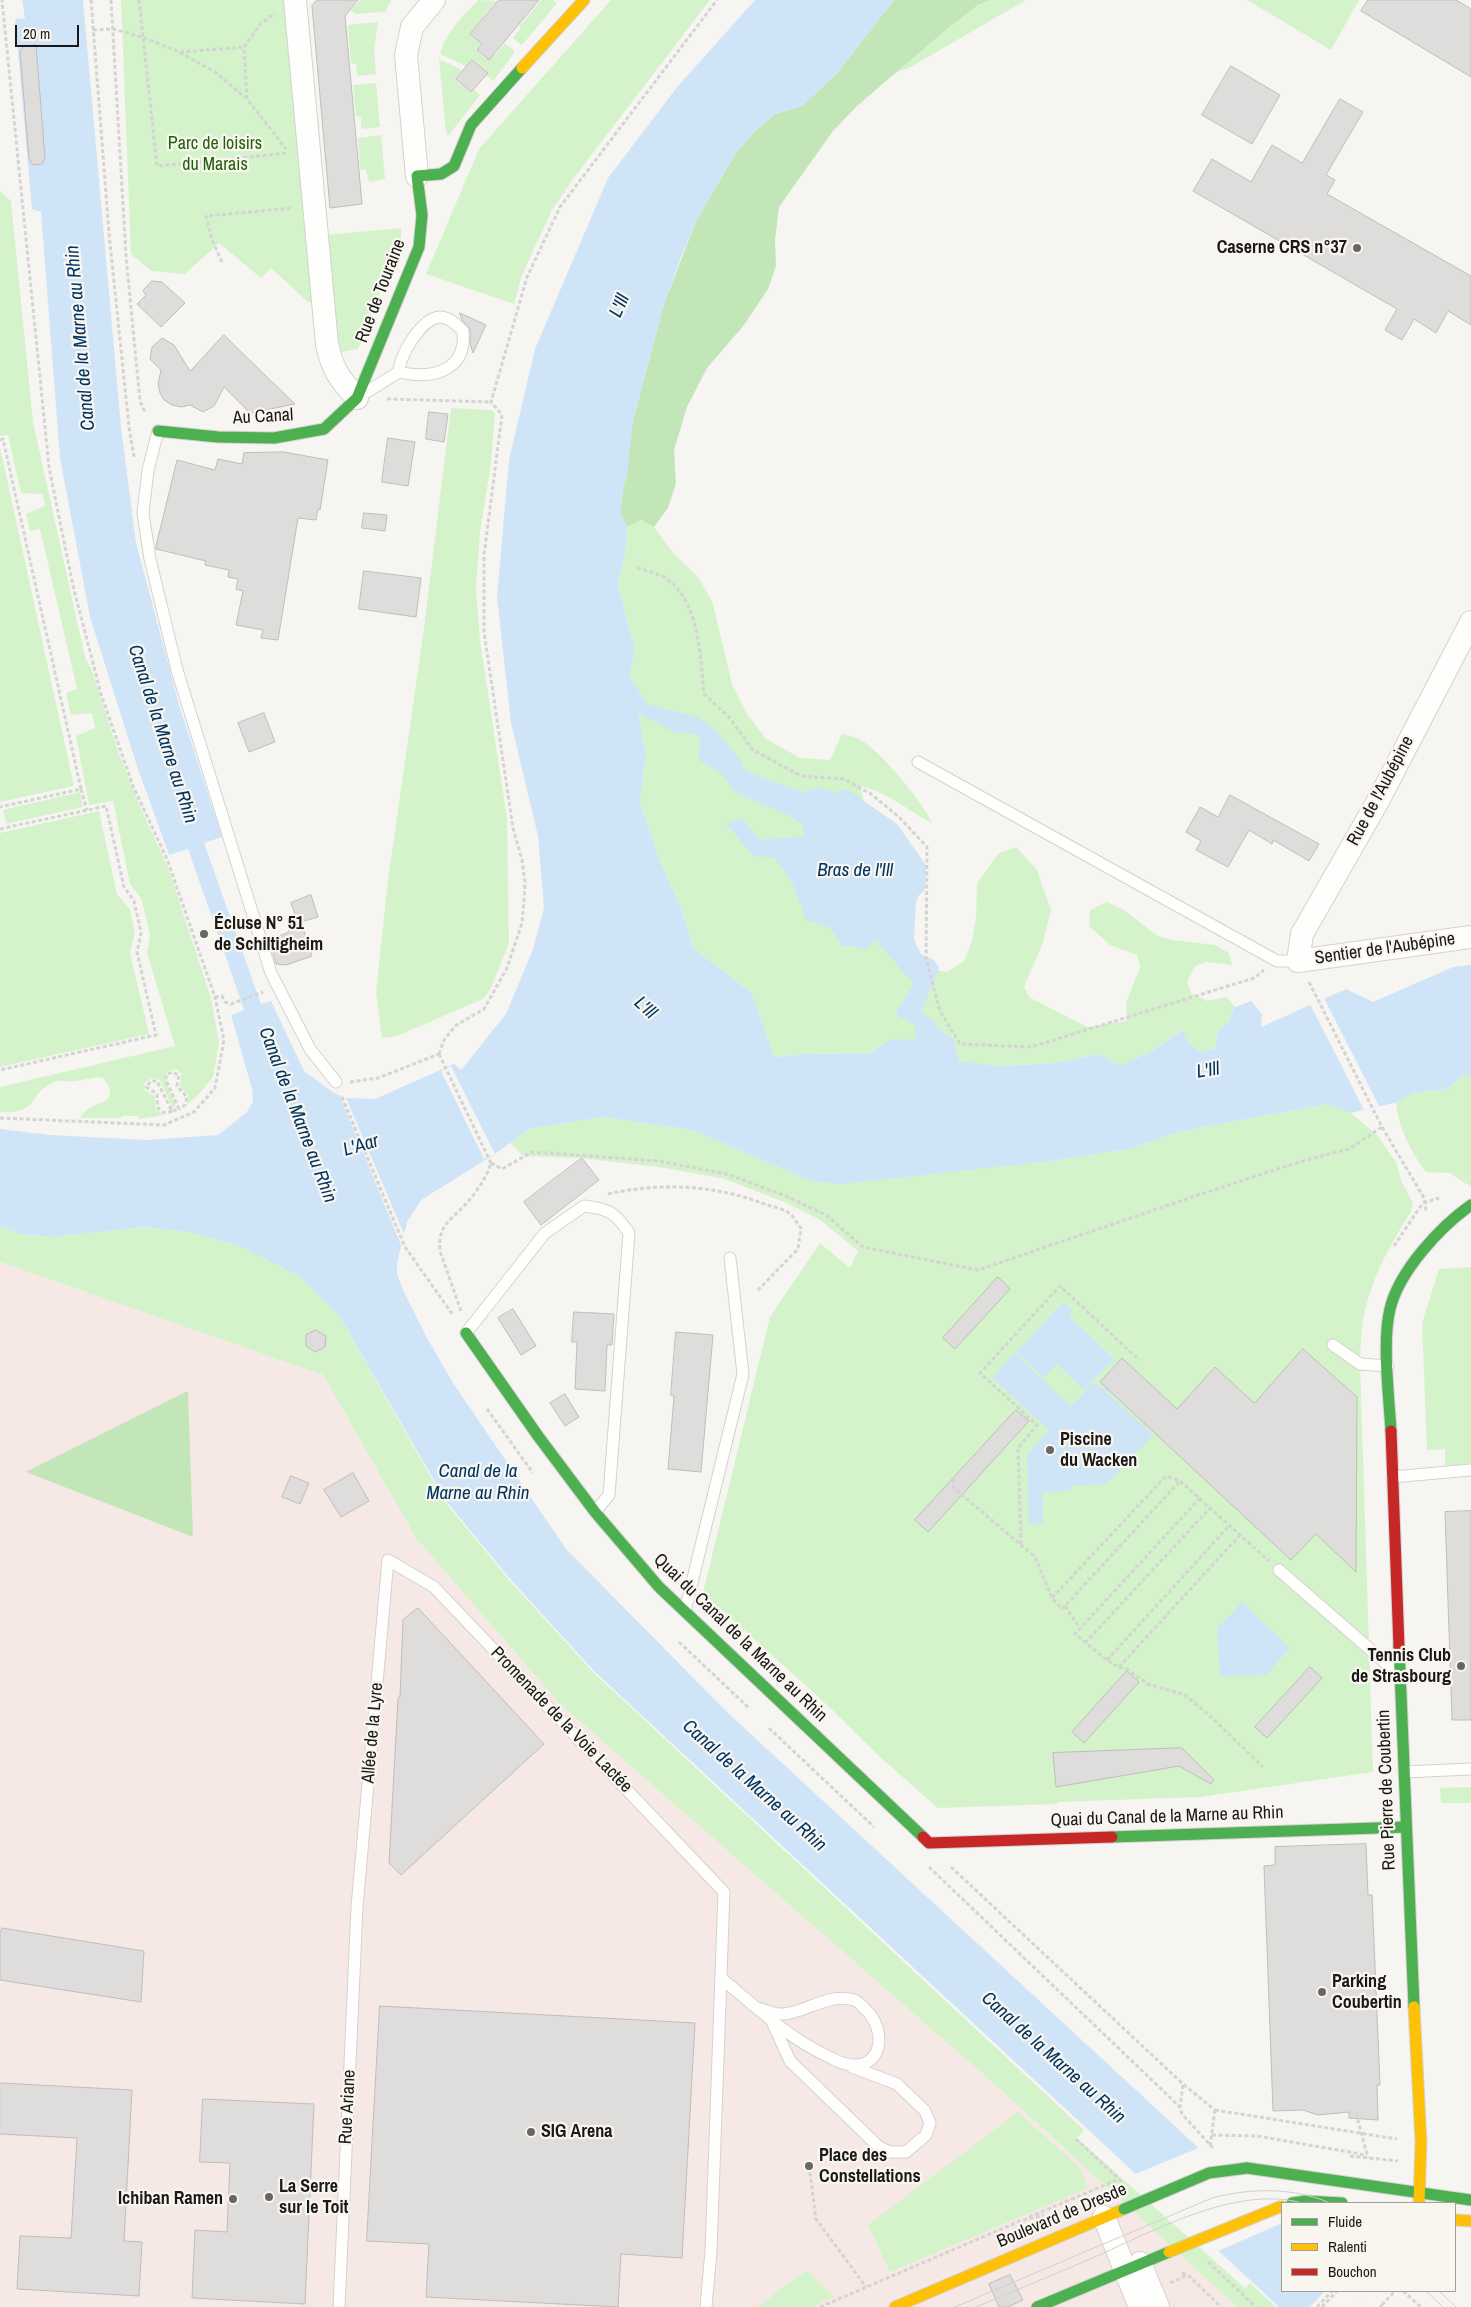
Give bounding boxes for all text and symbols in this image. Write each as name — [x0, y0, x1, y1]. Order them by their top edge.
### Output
scale bar — [18, 15, 81, 47]
text: 20 m — [23, 23, 50, 44]
park label: Parc de loisirs du Marais — [168, 133, 262, 176]
street label: Rue de Touraine — [351, 236, 411, 346]
place label: Caserne CRS n°37 — [1217, 237, 1347, 259]
marker: Caserne CRS n°37 — [1351, 242, 1363, 254]
water label: Canal de la Marne au Rhin — [62, 244, 100, 432]
water label: L'Ill — [605, 291, 635, 321]
street label: Au Canal — [232, 405, 294, 429]
water label: Canal de la Marne au Rhin — [122, 642, 202, 826]
street label: Rue de l'Aubépine — [1343, 733, 1419, 849]
water label: Bras de l'Ill — [817, 860, 893, 882]
place label: Écluse N° 51 de Schiltigheim — [214, 913, 323, 956]
marker: Écluse N° 51 de Schiltigheim — [198, 928, 210, 940]
street label: Sentier de l'Aubépine — [1313, 928, 1457, 970]
water label: L'Ill — [629, 992, 661, 1024]
water label: Canal de la Marne au Rhin — [253, 1024, 341, 1206]
water label: L'Ill — [1195, 1058, 1221, 1084]
water label: L'Aar — [341, 1130, 381, 1162]
place label: Piscine du Wacken — [1060, 1429, 1137, 1472]
marker: Piscine du Wacken — [1044, 1444, 1056, 1456]
water label: Canal de la Marne au Rhin — [426, 1461, 530, 1505]
street label: Quai du Canal de la Marne au Rhin — [649, 1549, 831, 1727]
street label: Promenade de la Voie Lactée — [486, 1643, 636, 1797]
place label: Tennis Club de Strasbourg — [1351, 1645, 1451, 1688]
marker: Tennis Club de Strasbourg — [1455, 1660, 1467, 1672]
street label: Allée de la Lyre — [358, 1682, 388, 1784]
street label: Rue Pierre de Coubertin — [1373, 1709, 1401, 1871]
water label: Canal de la Marne au Rhin — [677, 1715, 831, 1857]
street label: Quai du Canal de la Marne au Rhin — [1050, 1802, 1284, 1832]
place label: Parking Coubertin — [1332, 1971, 1402, 2014]
marker: Parking Coubertin — [1316, 1986, 1328, 1998]
water label: Canal de la Marne au Rhin — [976, 1987, 1130, 2129]
street label: Rue Ariane — [335, 2069, 361, 2145]
place label: SIG Arena — [541, 2121, 612, 2143]
marker: SIG Arena — [525, 2126, 537, 2138]
place label: Place des Constellations — [819, 2145, 921, 2188]
marker: Place des Constellations — [803, 2160, 815, 2172]
place label: La Serre sur le Toit — [279, 2176, 348, 2218]
street label: Boulevard de Dresde — [994, 2179, 1130, 2253]
place label: Ichiban Ramen — [118, 2188, 223, 2210]
marker: La Serre sur le Toit — [263, 2191, 275, 2203]
marker: Ichiban Ramen — [227, 2193, 239, 2205]
legend — [1281, 2202, 1456, 2292]
text: Fluide — [1328, 2211, 1362, 2232]
text: Ralenti — [1328, 2236, 1367, 2257]
text: Bouchon — [1328, 2261, 1377, 2282]

